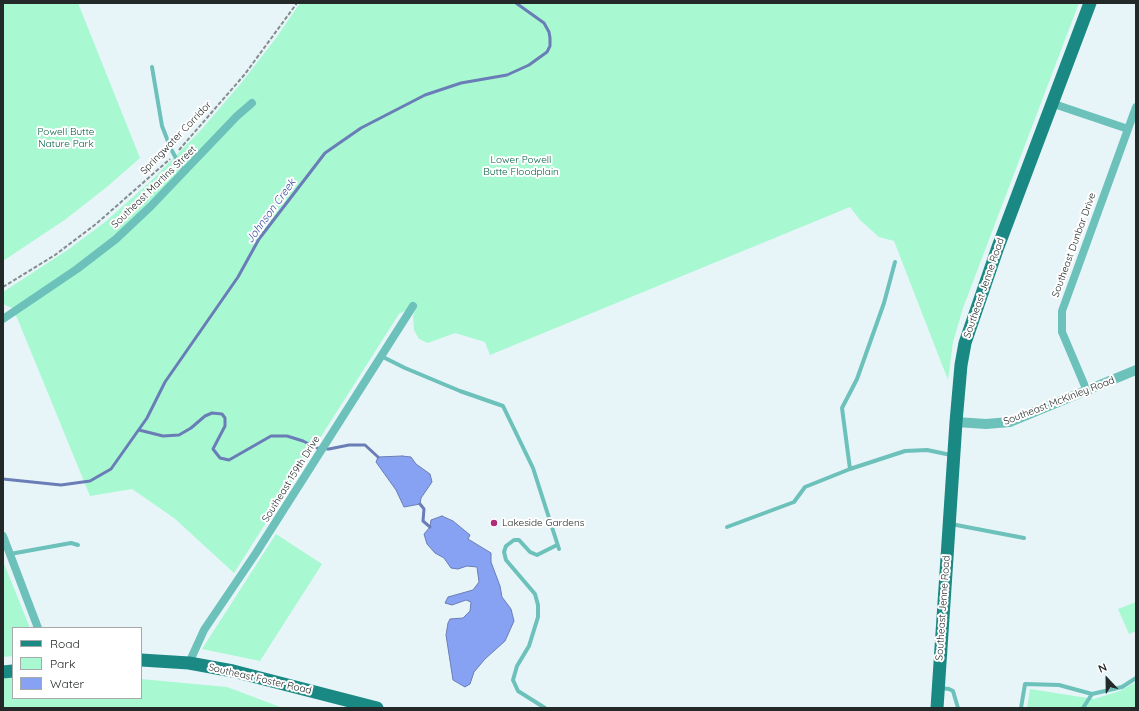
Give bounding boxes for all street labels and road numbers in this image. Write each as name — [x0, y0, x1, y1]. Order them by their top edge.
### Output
street label: Springwater Corridor — [138, 99, 214, 177]
street label: Southeast Martins Street — [109, 143, 199, 231]
street label: Southeast Dunbar Drive — [1049, 191, 1099, 299]
street label: Southeast Jenne Road — [961, 236, 1007, 340]
street label: Southeast McKinley Road — [1002, 374, 1116, 428]
street label: Southeast 159th Drive — [260, 434, 322, 524]
street label: Southeast Jenne Road — [933, 555, 953, 661]
street label: Southeast Foster Road — [207, 661, 313, 697]

